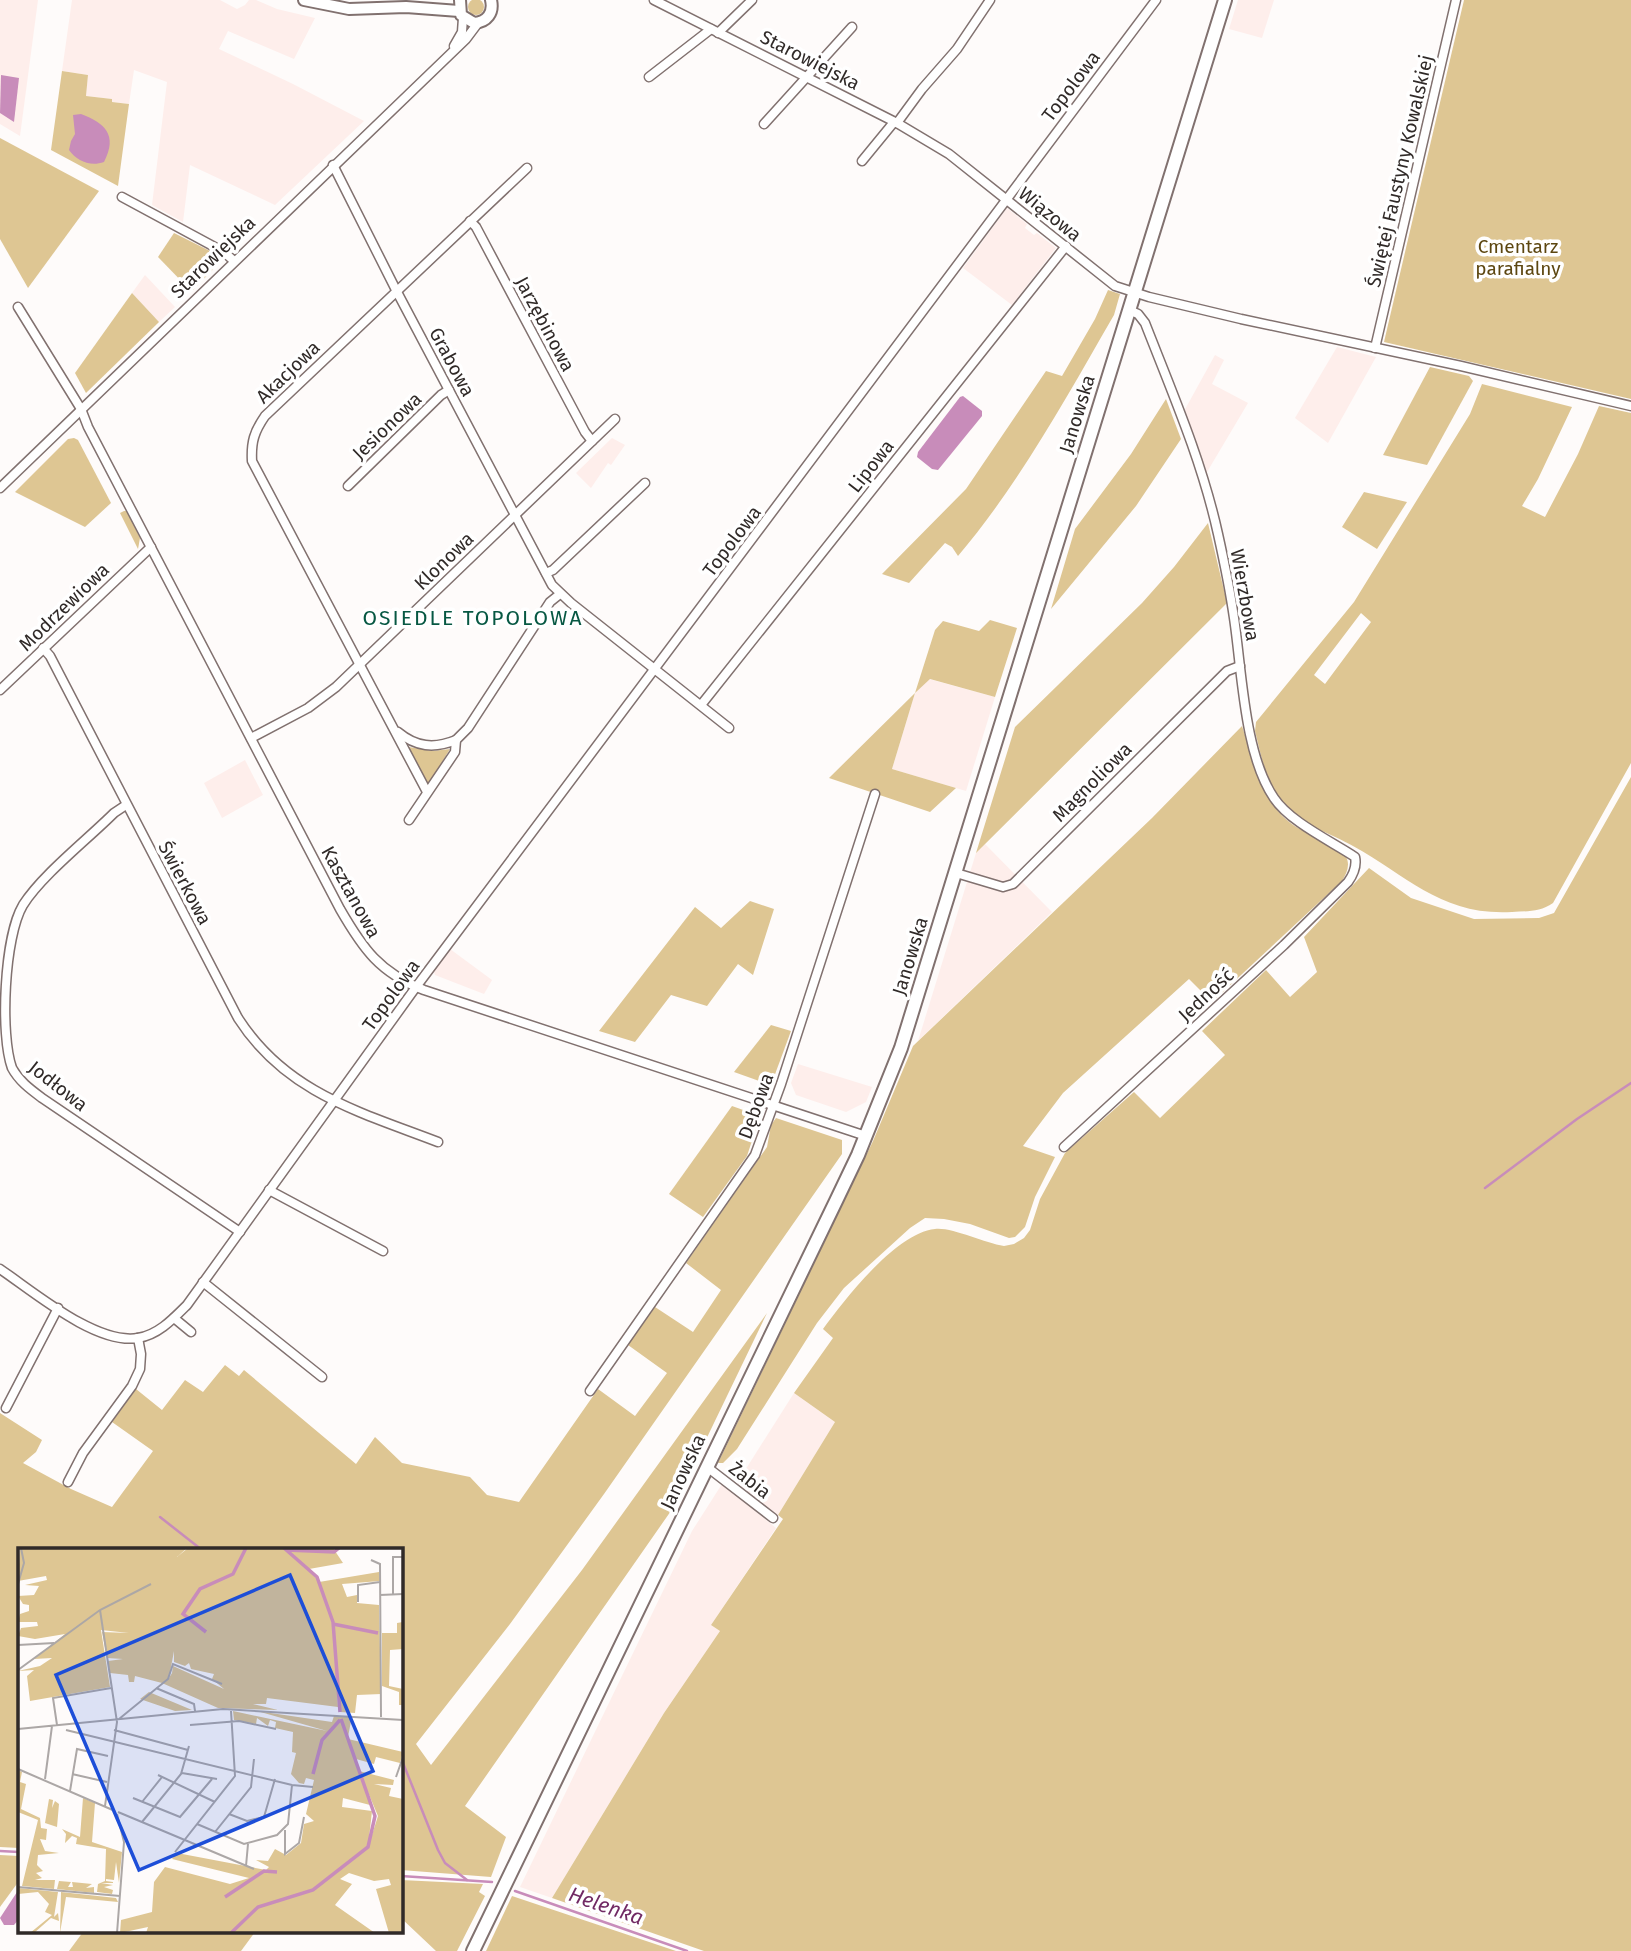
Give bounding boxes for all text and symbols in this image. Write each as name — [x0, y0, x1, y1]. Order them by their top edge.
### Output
street label: Starowiejska — [756, 25, 864, 95]
street label: Topolowa — [1037, 46, 1105, 126]
street label: Świętej Faustyny Kowalskiej — [1362, 53, 1438, 289]
street label: Wiązowa — [1014, 182, 1086, 246]
street label: Starowiejska — [166, 211, 260, 303]
park label: Cmentarz parafialny — [1475, 235, 1561, 280]
street label: Jarzębinowa — [510, 273, 580, 375]
street label: Grabowa — [424, 323, 480, 401]
street label: Akacjowa — [251, 336, 325, 408]
street label: Janowska — [1054, 372, 1100, 456]
street label: Jesionowa — [348, 387, 426, 465]
street label: Lipowa — [843, 435, 899, 497]
street label: Topolowa — [698, 501, 766, 581]
street label: Klonowa — [409, 527, 479, 595]
street label: Wierzbowa — [1226, 547, 1264, 643]
street label: Modrzewiowa — [14, 558, 114, 656]
district label: OSIEDLE TOPOLOWA — [363, 605, 584, 631]
street label: Magnoliowa — [1048, 738, 1136, 826]
street label: Świerkowa — [153, 837, 217, 929]
street label: Kasztanowa — [316, 842, 386, 942]
street label: Janowska — [887, 914, 933, 998]
street label: Topolowa — [357, 955, 425, 1035]
street label: Jedność — [1173, 964, 1239, 1026]
street label: Jodłowa — [24, 1056, 92, 1116]
street label: Dębowa — [733, 1070, 779, 1142]
street label: Janowska — [656, 1431, 710, 1513]
street label: Żabia — [724, 1456, 776, 1504]
inset map — [18, 1548, 402, 1934]
water label: Helenka — [565, 1881, 647, 1931]

